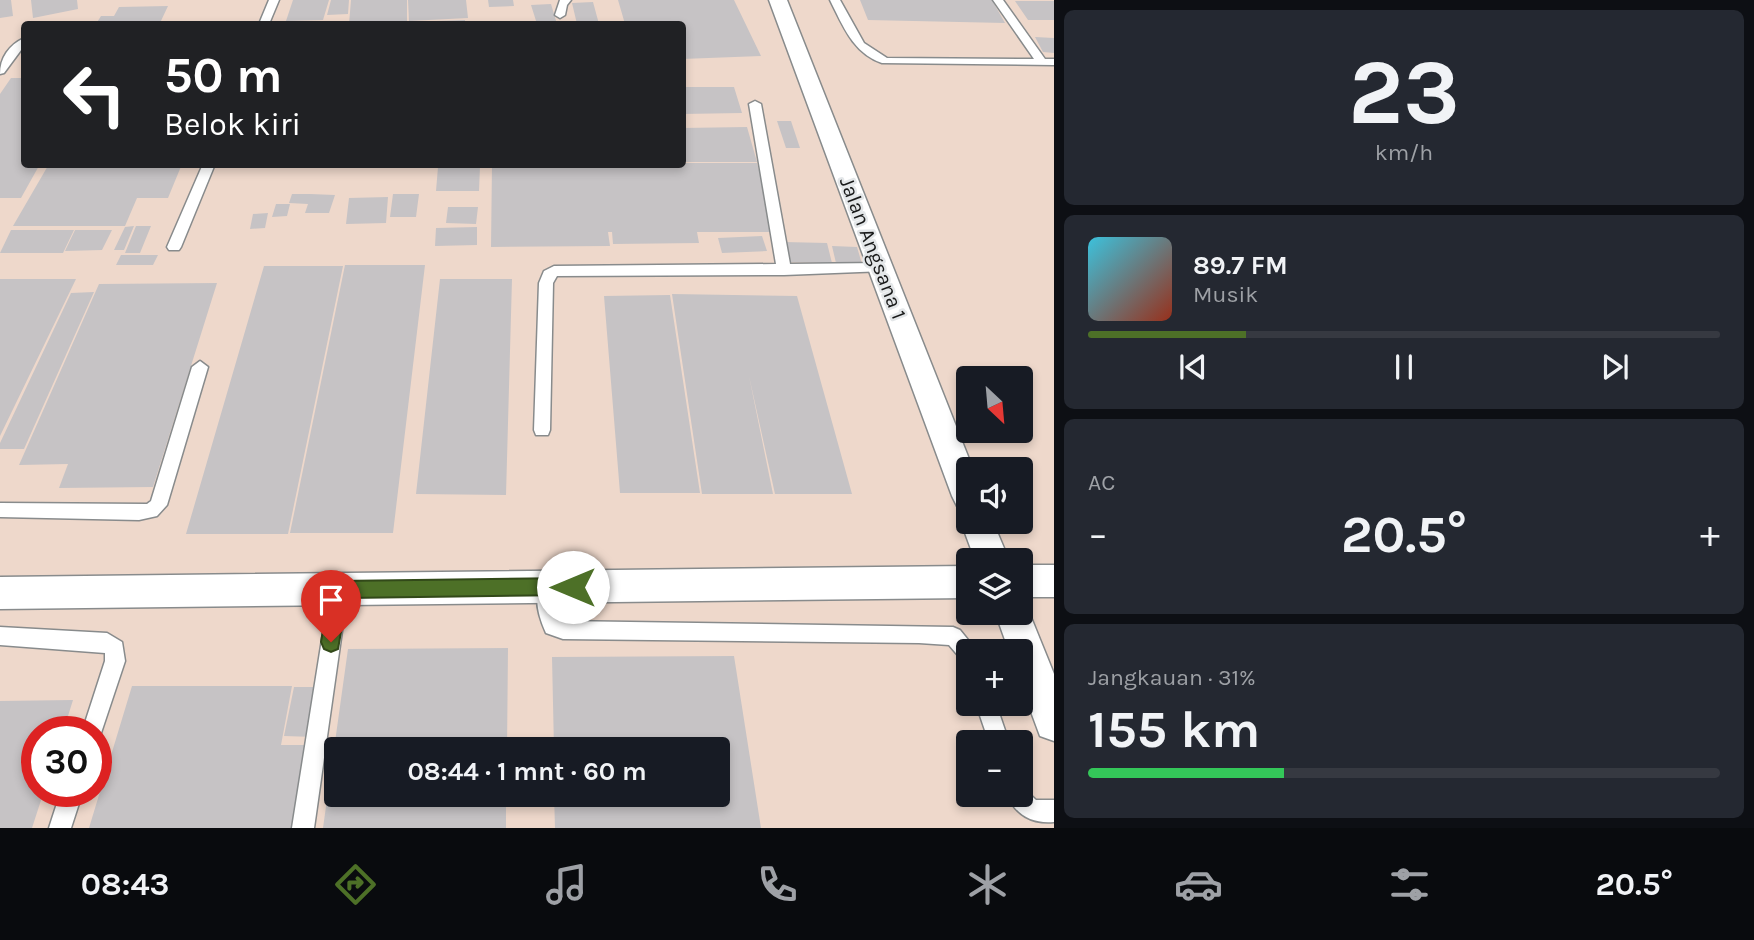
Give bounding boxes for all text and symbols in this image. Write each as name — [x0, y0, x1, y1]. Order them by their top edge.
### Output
text: 23 — [1348, 40, 1460, 146]
text: 50 m — [164, 47, 282, 104]
icon: left — [49, 49, 140, 140]
text: Belok kiri — [164, 106, 301, 143]
text: km/h — [1375, 139, 1433, 166]
street label: Jalan Angsana 1 — [835, 173, 911, 323]
text: 89.7 FM — [1193, 250, 1288, 281]
text: Musik — [1193, 281, 1258, 308]
icon: previous — [1174, 348, 1212, 386]
icon: pause — [1385, 348, 1423, 386]
icon: next — [1596, 348, 1634, 386]
north arrow — [956, 366, 1032, 443]
map controls — [956, 366, 1033, 807]
button: sound — [956, 457, 1033, 534]
text: AC — [1088, 469, 1115, 496]
text: 20.5° — [1341, 504, 1467, 565]
text: − — [1088, 512, 1108, 557]
text: + — [1700, 512, 1720, 557]
button: layers — [956, 548, 1033, 625]
position arrow — [536, 550, 610, 624]
pin — [301, 570, 361, 642]
icon: arrive — [312, 581, 350, 619]
button: + — [956, 639, 1033, 716]
text: Jangkauan · 31% — [1088, 664, 1256, 691]
text: 155 km — [1088, 699, 1260, 760]
speed limit sign: 30 — [21, 716, 112, 807]
button: − — [956, 730, 1033, 807]
text: 08:44 · 1 mnt · 60 m — [407, 756, 647, 787]
icon: directions — [331, 860, 380, 909]
icon: music — [542, 860, 591, 909]
icon: phone — [753, 860, 802, 909]
icon: climate — [963, 860, 1012, 909]
icon: car — [1174, 860, 1223, 909]
icon: filters — [1385, 860, 1434, 909]
text: 08:43 — [81, 866, 169, 903]
text: 20.5° — [1596, 866, 1673, 903]

